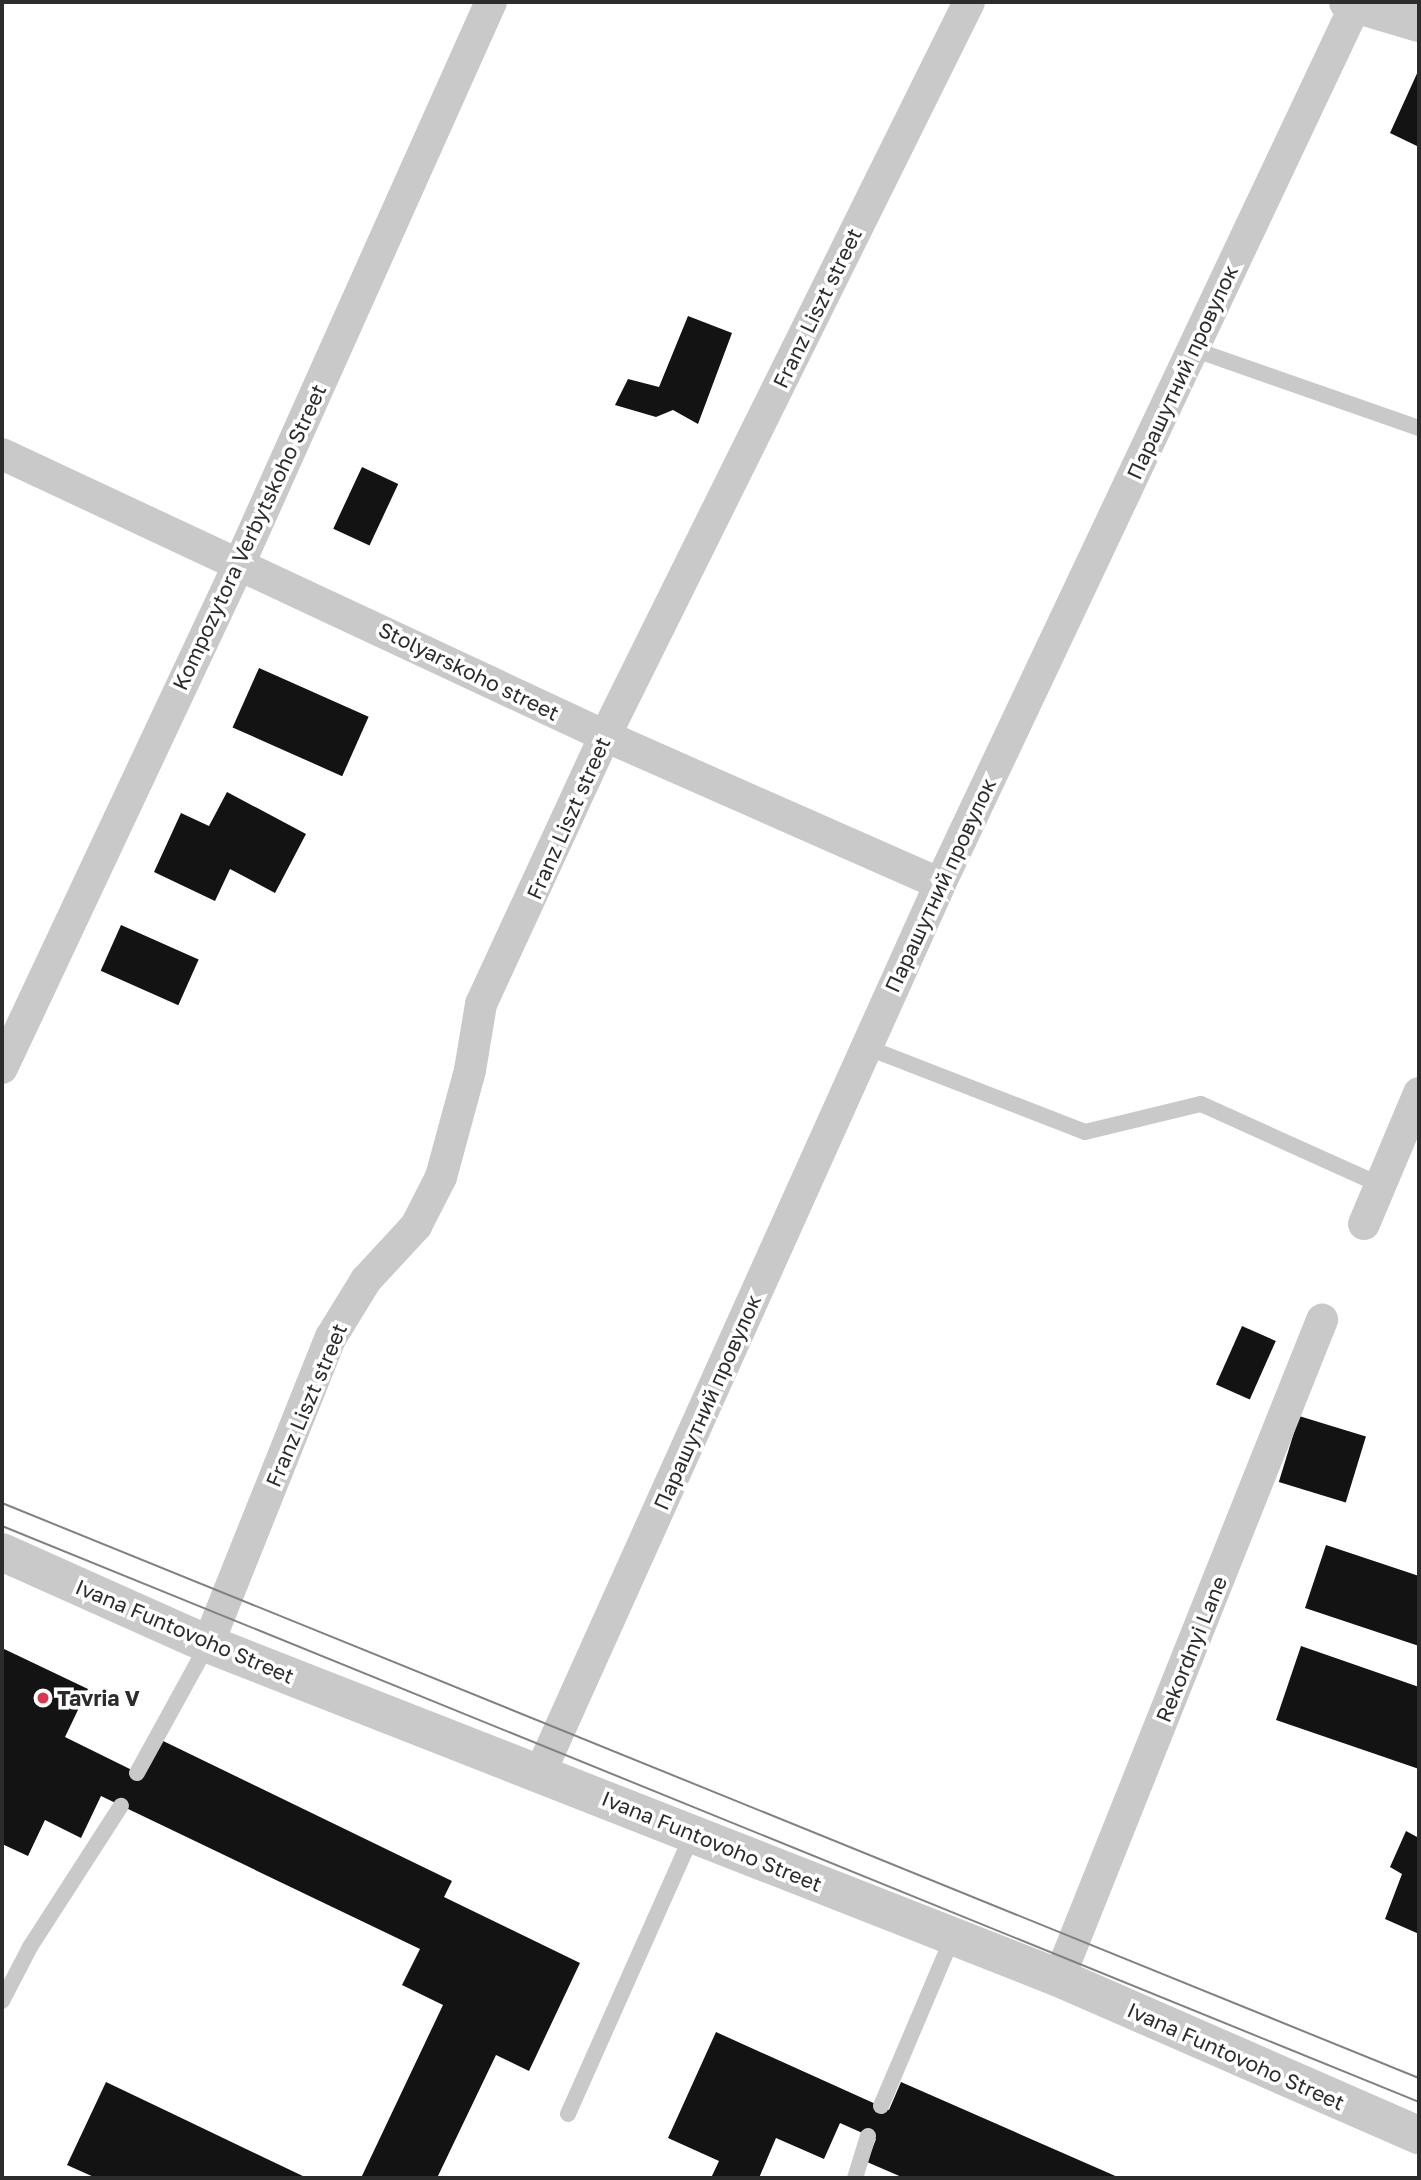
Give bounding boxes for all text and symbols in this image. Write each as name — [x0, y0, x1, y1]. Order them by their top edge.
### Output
street label: Franz Liszt street — [767, 224, 867, 392]
street label: Парашутний провулок — [1121, 261, 1243, 483]
street label: Kompozytora Verbytskoho Street — [167, 380, 331, 694]
street label: Stolyarskoho street — [375, 616, 563, 726]
street label: Franz Liszt street — [521, 733, 615, 903]
street label: Парашутний провулок — [879, 774, 1001, 996]
street label: Парашутний провулок — [648, 1290, 766, 1514]
street label: Franz Liszt street — [260, 1320, 352, 1490]
street label: Rekordnyi Lane — [1150, 1572, 1232, 1726]
street label: Ivana Funtovoho Street — [72, 1573, 298, 1689]
place label: Tavria V — [57, 1685, 140, 1711]
marker: Tavria V — [35, 1690, 51, 1706]
street label: Ivana Funtovoho Street — [598, 1785, 826, 1897]
street label: Ivana Funtovoho Street — [1124, 1997, 1348, 2115]

